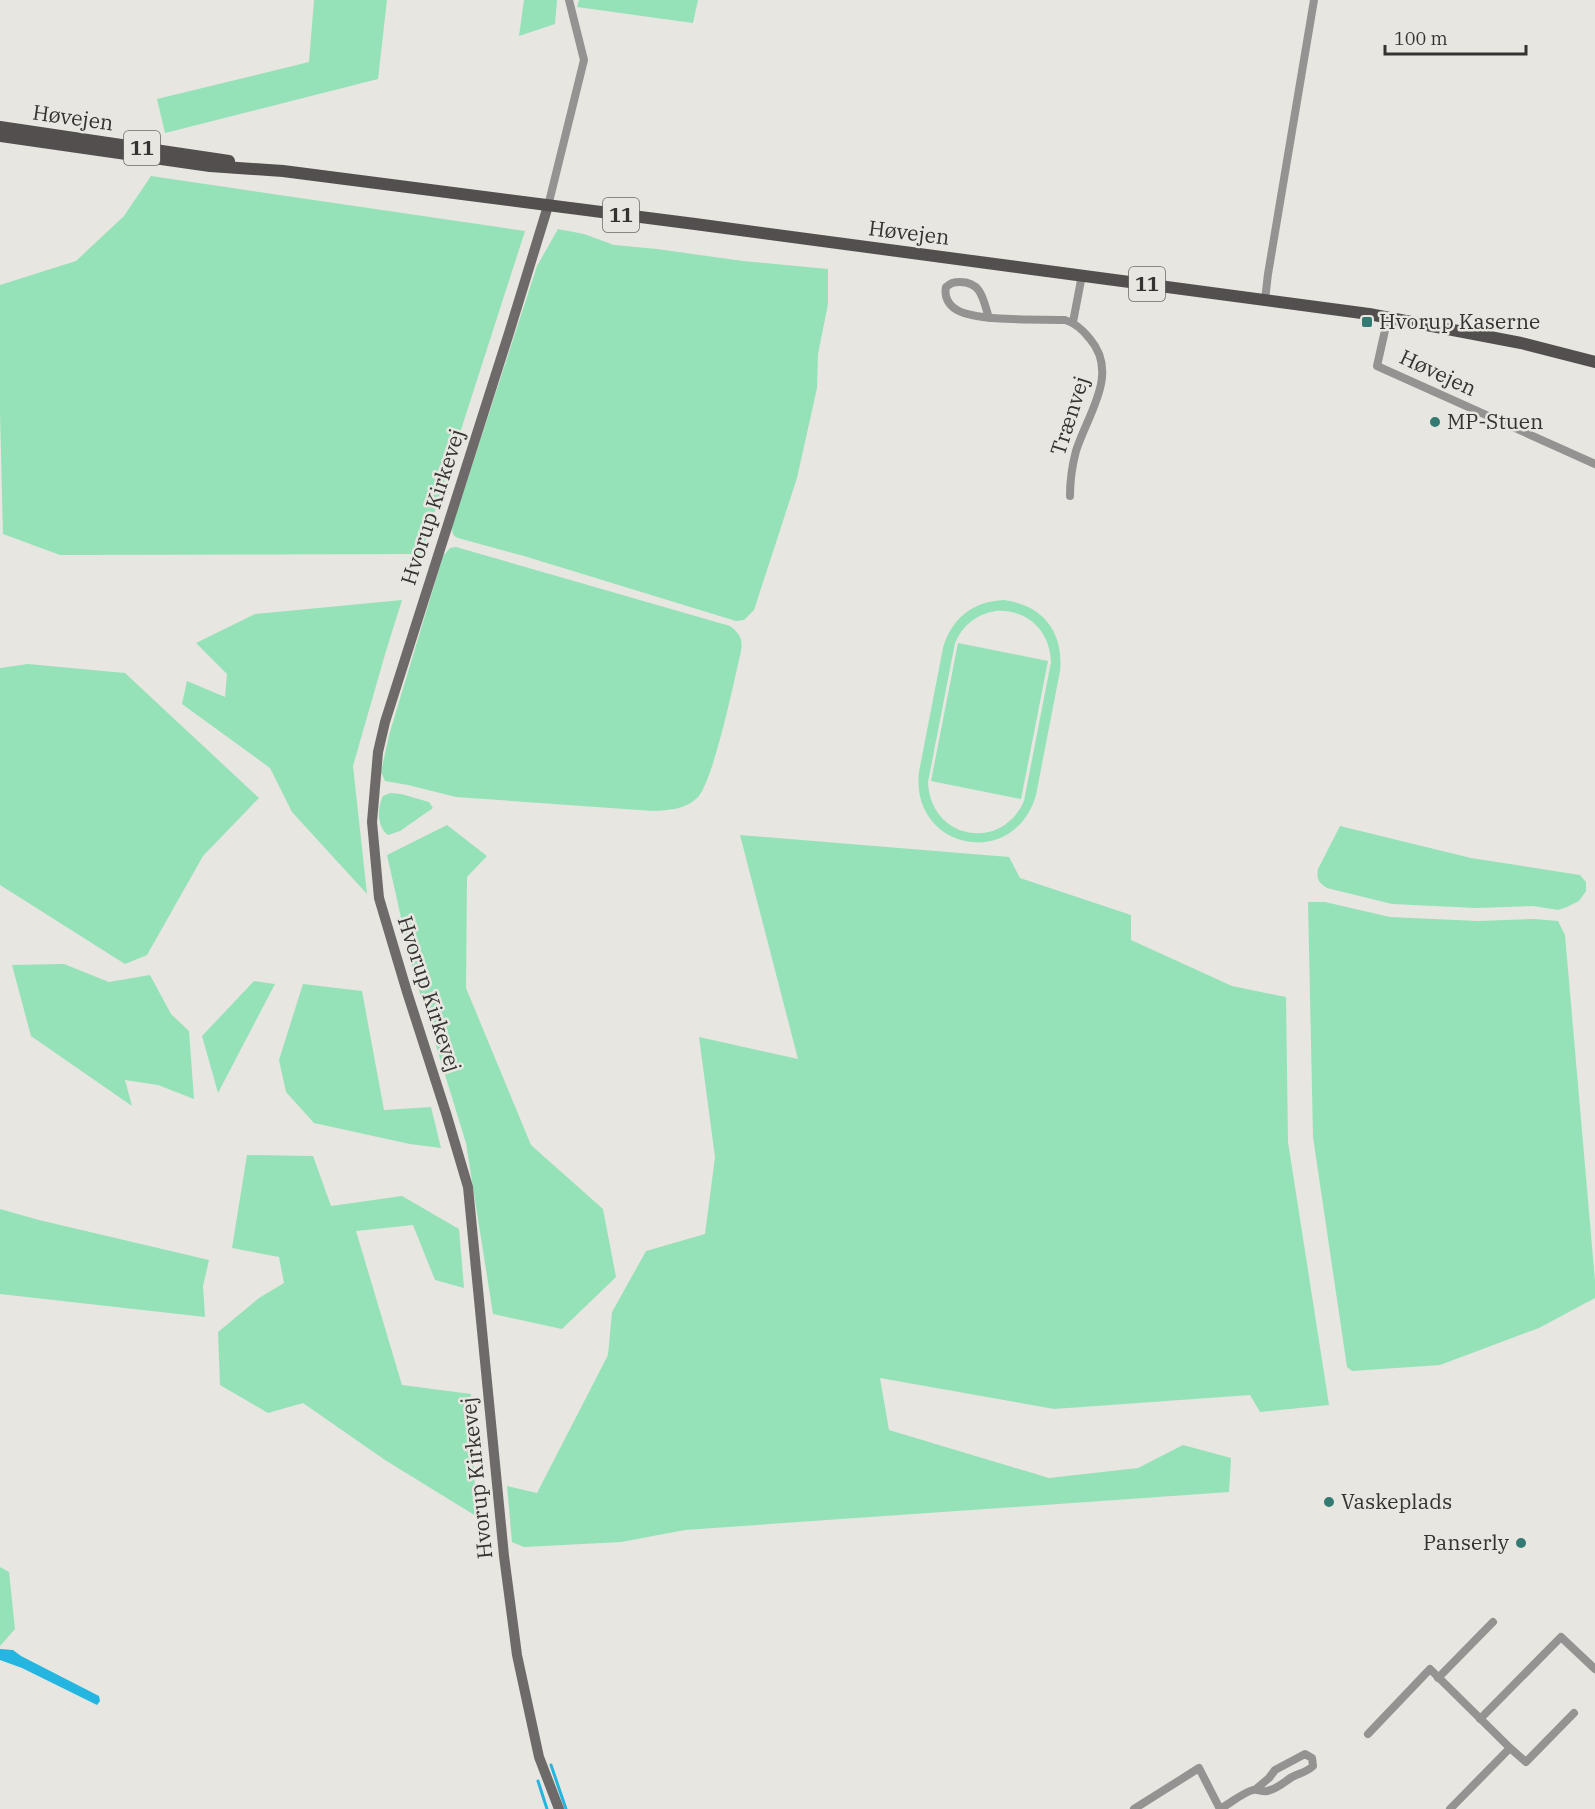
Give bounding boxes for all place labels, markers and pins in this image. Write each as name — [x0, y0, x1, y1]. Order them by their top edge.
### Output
place label: Hvorup Kaserne — [1379, 307, 1540, 335]
marker: Hvorup Kaserne — [1360, 315, 1374, 329]
place label: MP-Stuen — [1447, 407, 1544, 435]
marker: MP-Stuen — [1428, 415, 1442, 429]
place label: Vaskeplads — [1341, 1487, 1452, 1515]
marker: Vaskeplads — [1322, 1495, 1336, 1509]
place label: Panserly — [1423, 1528, 1510, 1556]
marker: Panserly — [1514, 1536, 1528, 1550]

